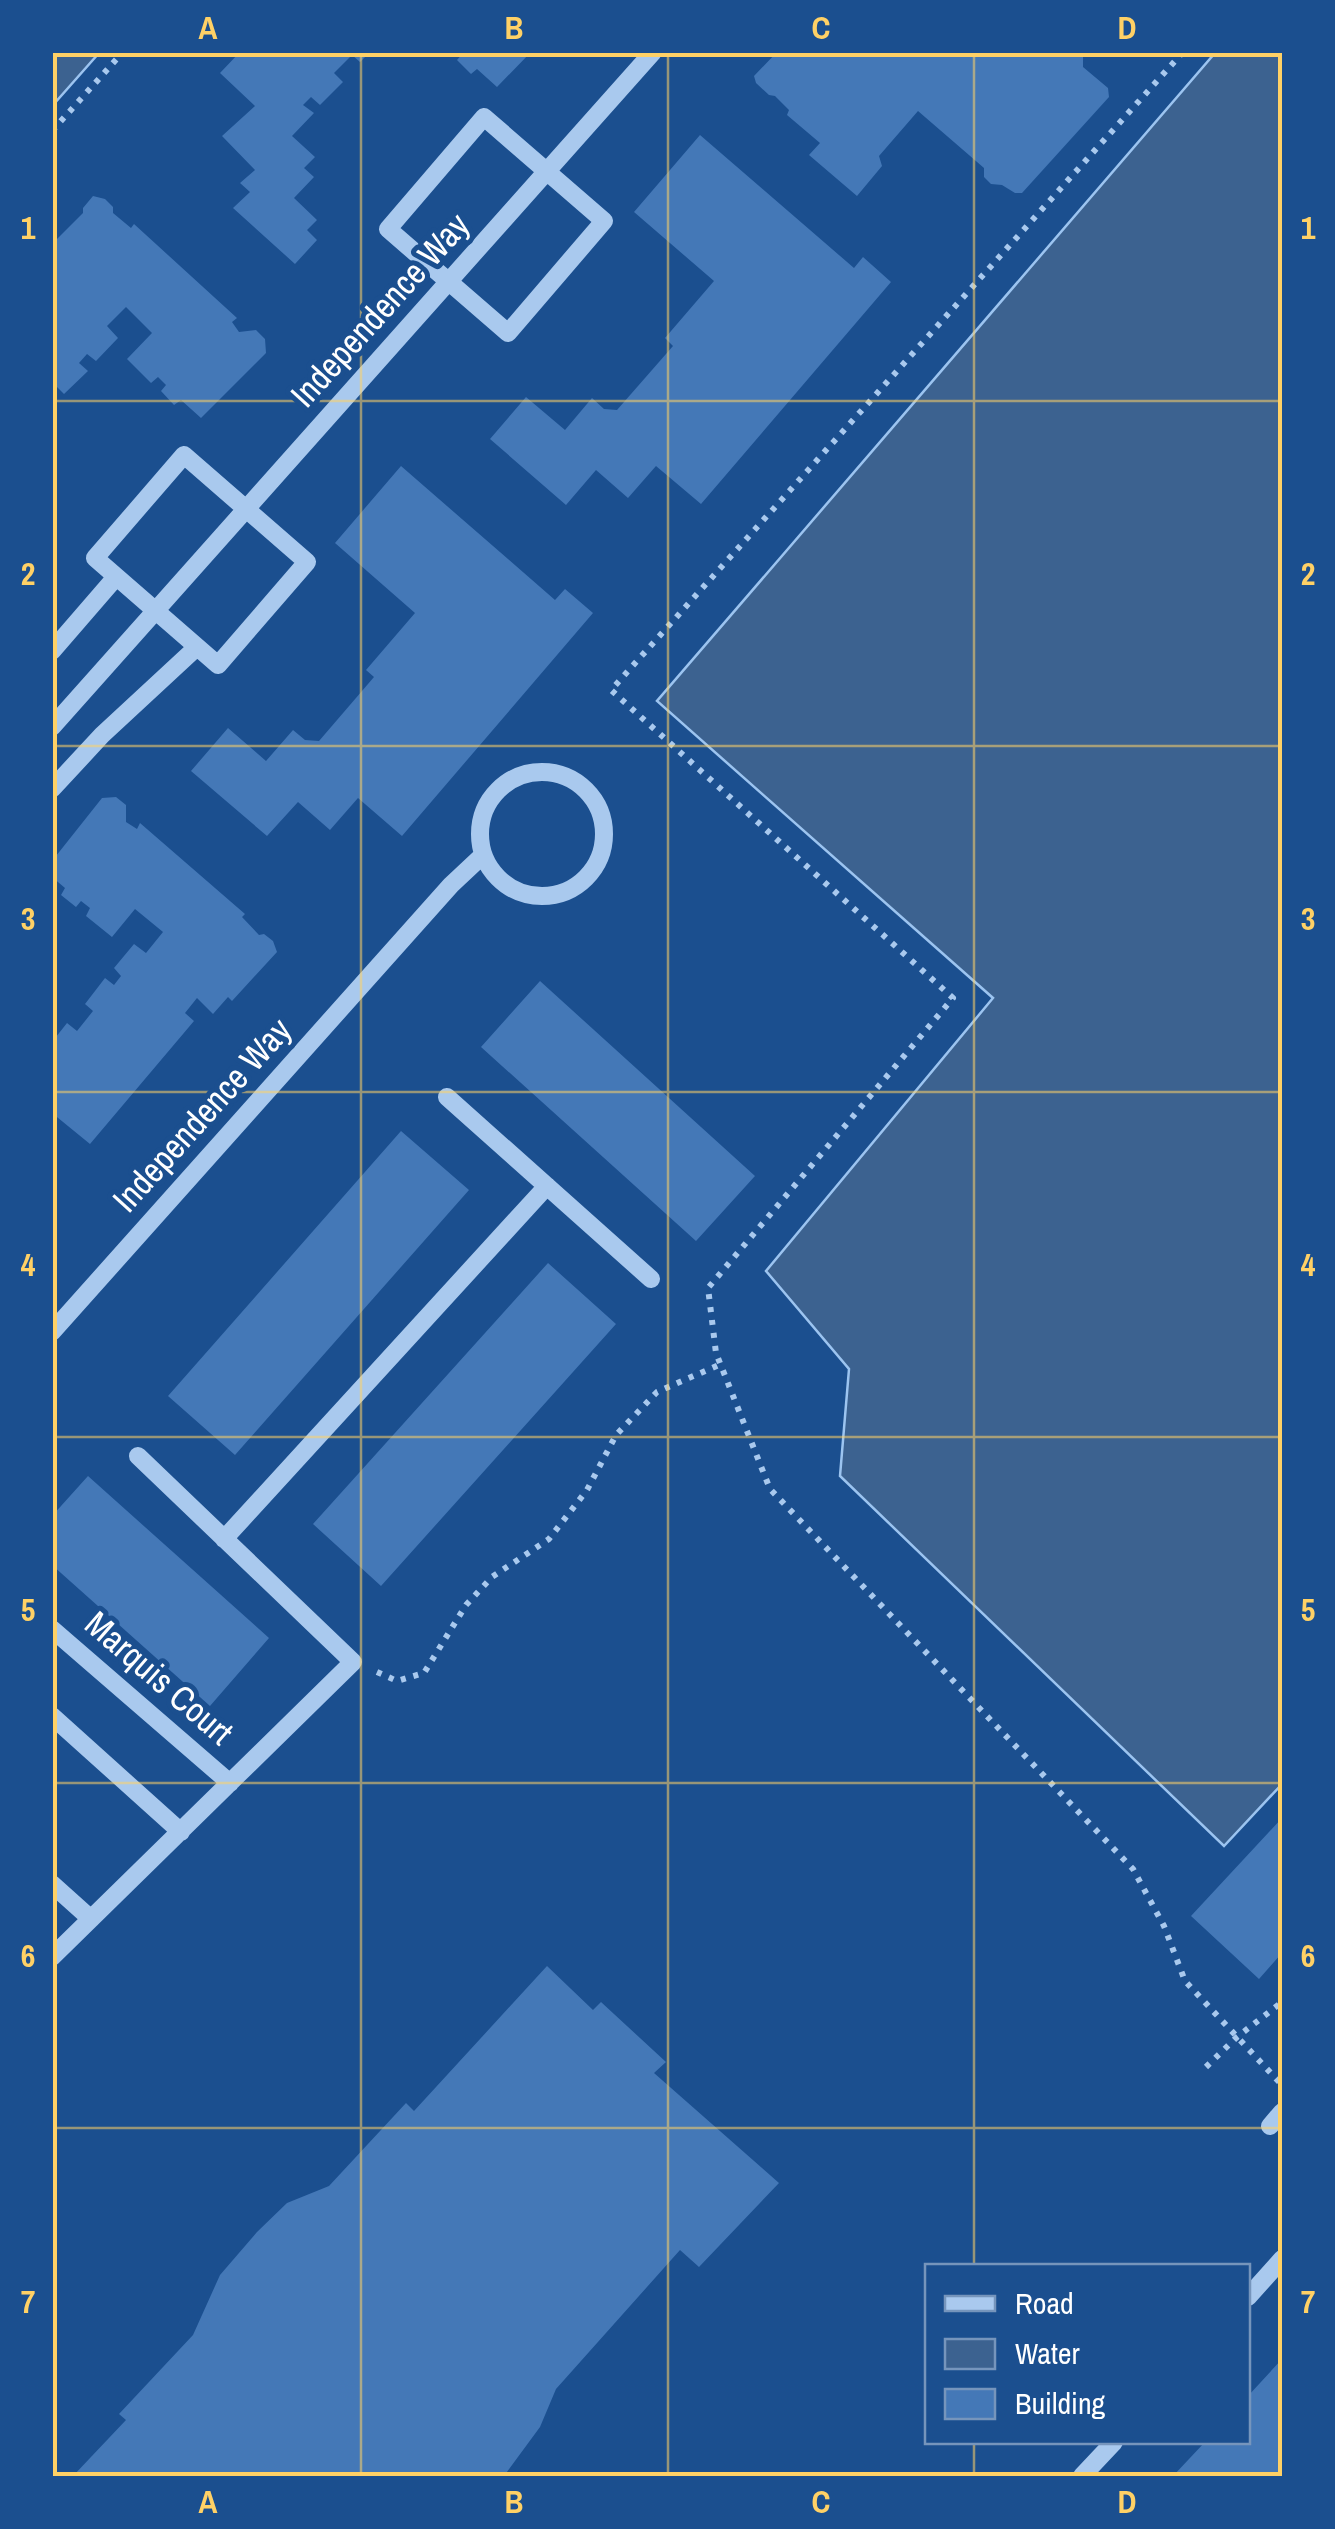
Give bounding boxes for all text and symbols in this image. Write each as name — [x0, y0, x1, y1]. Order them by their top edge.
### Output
text: A — [199, 6, 218, 49]
text: B — [505, 6, 523, 49]
text: C — [812, 6, 830, 49]
text: D — [1118, 6, 1136, 49]
street label: Independence Way — [280, 202, 480, 417]
text: 1 — [21, 206, 36, 249]
text: 1 — [1301, 206, 1316, 249]
text: 2 — [21, 552, 35, 595]
text: 2 — [1301, 552, 1315, 595]
text: 3 — [21, 897, 35, 940]
text: 3 — [1301, 897, 1315, 940]
street label: Independence Way — [102, 1007, 302, 1222]
text: 4 — [21, 1243, 36, 1286]
text: 4 — [1301, 1243, 1316, 1286]
text: 5 — [21, 1588, 35, 1631]
text: 5 — [1301, 1588, 1315, 1631]
street label: Marquis Court — [75, 1600, 243, 1755]
text: 6 — [21, 1934, 35, 1977]
text: 6 — [1301, 1934, 1315, 1977]
legend — [925, 2264, 1250, 2444]
text: 7 — [21, 2280, 35, 2323]
text: 7 — [1301, 2280, 1315, 2323]
text: Road — [1015, 2283, 1074, 2323]
text: Water — [1015, 2333, 1081, 2373]
text: Building — [1015, 2383, 1106, 2423]
text: A — [199, 2480, 218, 2523]
text: B — [505, 2480, 523, 2523]
text: C — [812, 2480, 830, 2523]
text: D — [1118, 2480, 1136, 2523]

